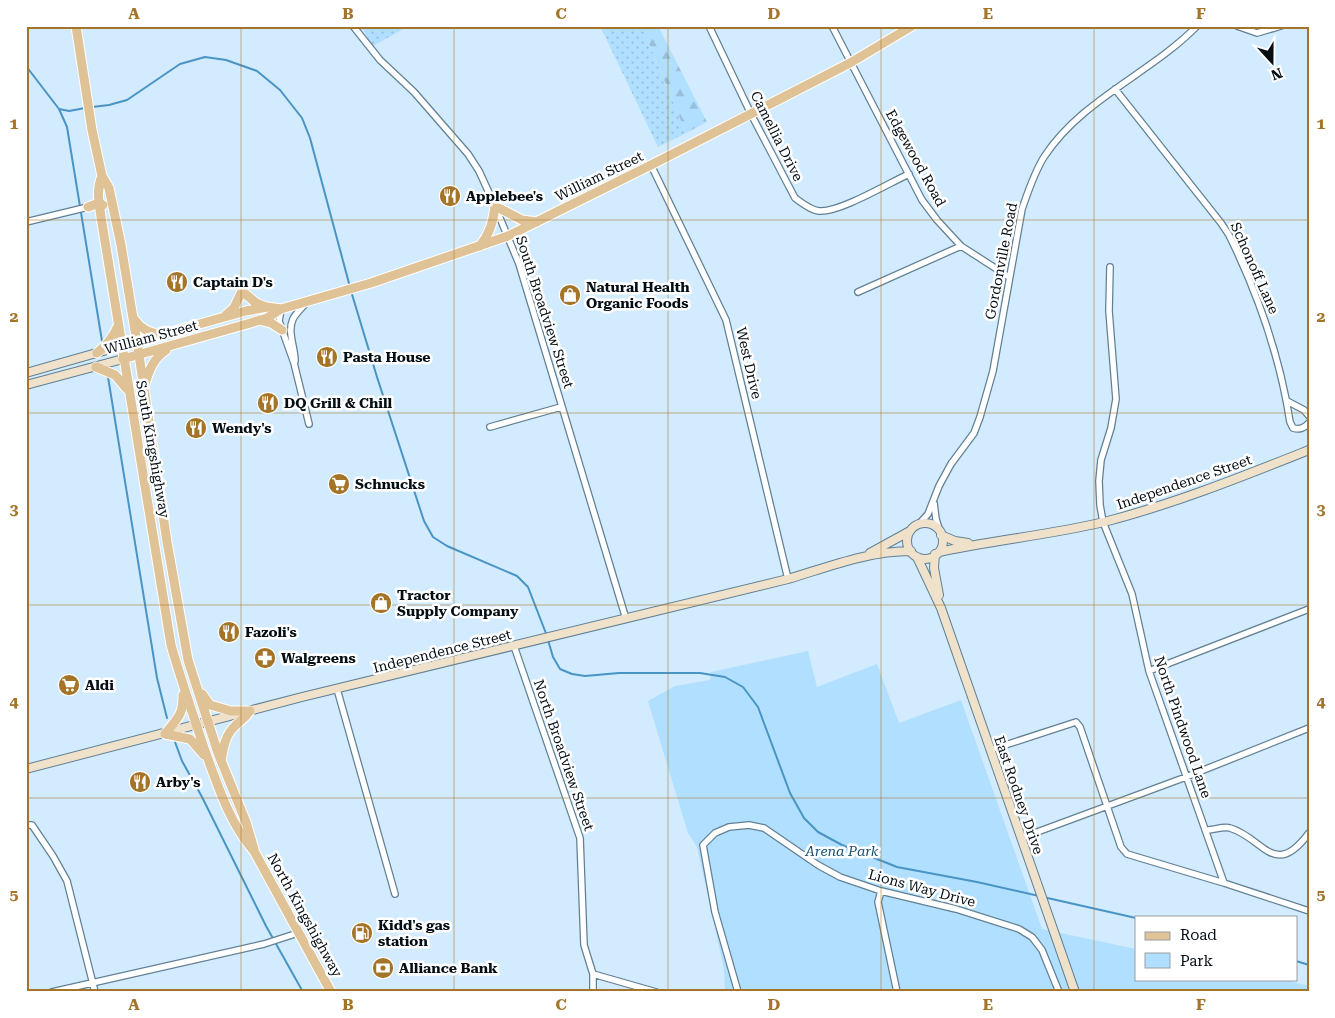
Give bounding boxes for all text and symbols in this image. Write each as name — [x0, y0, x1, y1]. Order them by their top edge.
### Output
text: A — [128, 4, 140, 23]
text: B — [342, 4, 354, 23]
text: C — [555, 4, 567, 23]
text: D — [768, 4, 781, 23]
text: E — [983, 4, 993, 23]
text: F — [1196, 4, 1206, 23]
north arrow — [1248, 38, 1298, 88]
text: N — [1269, 65, 1285, 84]
street label: Camellia Drive — [747, 88, 807, 184]
street label: Edgewood Road — [883, 107, 949, 209]
text: 1 — [10, 114, 19, 133]
text: 1 — [1317, 114, 1326, 133]
street label: William Street — [552, 148, 646, 204]
restaurant icon: Applebee's — [438, 184, 462, 208]
place label: Applebee's — [466, 188, 543, 204]
street label: Gordonville Road — [982, 201, 1020, 321]
street label: Schonoff Lane — [1228, 220, 1282, 317]
street label: South Broadview Street — [513, 234, 577, 390]
restaurant icon: Captain D's — [165, 270, 189, 294]
place label: Captain D's — [193, 274, 273, 290]
place label: Natural Health Organic Foods — [586, 279, 690, 311]
shop icon: Natural Health Organic Foods — [558, 283, 582, 307]
text: 2 — [10, 307, 19, 326]
text: 2 — [1317, 307, 1326, 326]
street label: William Street — [103, 317, 199, 357]
street label: West Drive — [733, 325, 765, 401]
restaurant icon: Pasta House — [315, 345, 339, 369]
place label: Pasta House — [343, 349, 431, 365]
street label: South Kingshighway — [133, 379, 173, 520]
restaurant icon: DQ Grill & Chill — [256, 391, 280, 415]
place label: DQ Grill & Chill — [284, 395, 393, 411]
restaurant icon: Wendy's — [184, 416, 208, 440]
place label: Wendy's — [212, 420, 272, 436]
street label: Independence Street — [1114, 451, 1254, 513]
supermarket icon: Schnucks — [327, 472, 351, 496]
place label: Schnucks — [355, 476, 425, 492]
text: 3 — [10, 500, 19, 519]
text: 3 — [1317, 500, 1326, 519]
place label: Tractor Supply Company — [397, 587, 519, 619]
shop icon: Tractor Supply Company — [369, 591, 393, 615]
restaurant icon: Fazoli's — [217, 620, 241, 644]
place label: Fazoli's — [245, 624, 297, 640]
street label: Independence Street — [371, 626, 513, 676]
pharmacy icon: Walgreens — [253, 646, 277, 670]
place label: Walgreens — [281, 650, 356, 666]
street label: North Pindwood Lane — [1151, 654, 1215, 800]
supermarket icon: Aldi — [57, 673, 81, 697]
place label: Aldi — [85, 677, 114, 693]
street label: North Broadview Street — [531, 677, 597, 833]
text: 4 — [10, 692, 19, 711]
text: 4 — [1317, 692, 1326, 711]
street label: East Rodney Drive — [991, 734, 1047, 857]
restaurant icon: Arby's — [128, 770, 152, 794]
place label: Arby's — [156, 774, 200, 790]
park label: Arena Park — [805, 843, 879, 859]
street label: North Kingshighway — [264, 850, 346, 980]
street label: Lions Way Drive — [867, 866, 978, 910]
text: 5 — [10, 885, 19, 904]
text: 5 — [1317, 885, 1326, 904]
legend — [1135, 916, 1298, 980]
place label: Kidd's gas station — [378, 917, 450, 949]
fuel station icon: Kidd's gas station — [350, 921, 374, 945]
text: Road — [1180, 926, 1217, 944]
text: Park — [1180, 952, 1214, 970]
bank icon: Alliance Bank — [371, 956, 395, 980]
place label: Alliance Bank — [399, 960, 498, 976]
text: A — [128, 995, 140, 1014]
text: B — [342, 995, 354, 1014]
text: C — [555, 995, 567, 1014]
text: D — [768, 995, 781, 1014]
text: E — [983, 995, 993, 1014]
text: F — [1196, 995, 1206, 1014]

